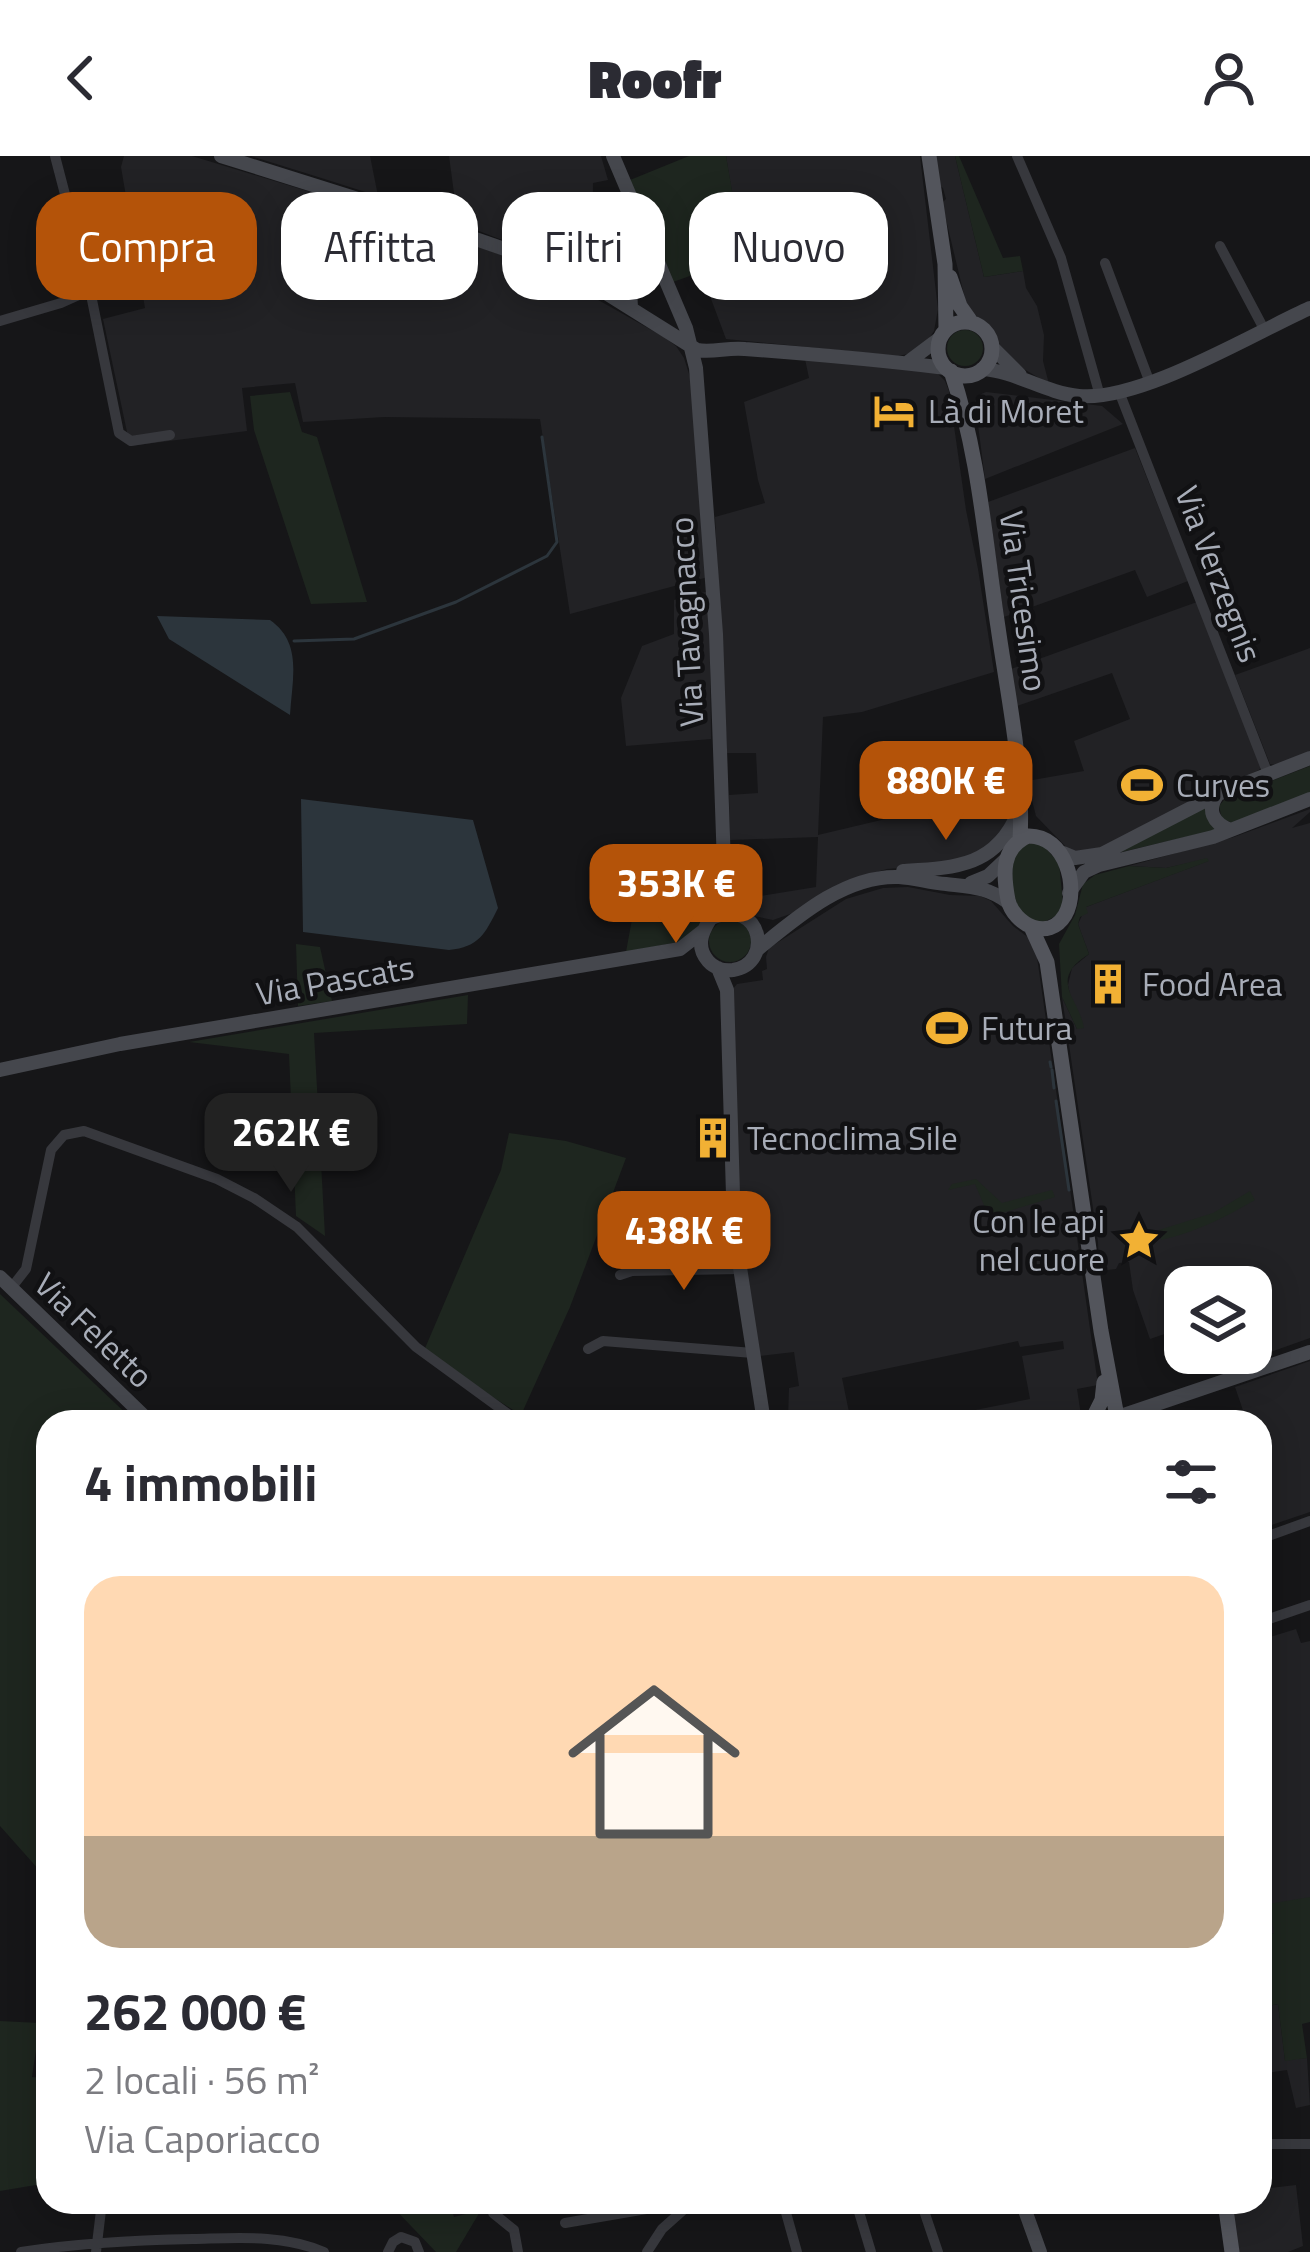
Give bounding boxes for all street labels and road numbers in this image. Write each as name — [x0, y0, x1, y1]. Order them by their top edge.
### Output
street label: Via Verzegnis — [1162, 479, 1276, 669]
street label: Via Tricesimo — [987, 507, 1061, 695]
street label: Via Tavagnacco — [656, 516, 716, 728]
street label: Via Pascats — [252, 942, 418, 1018]
street label: Via Feletto — [23, 1260, 165, 1400]

